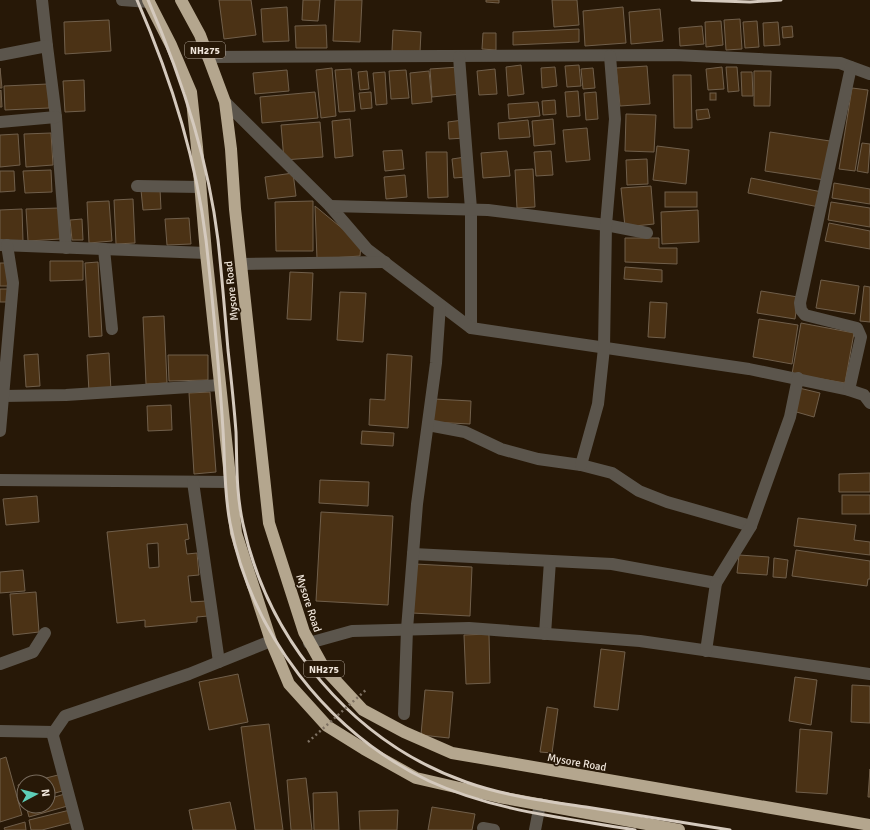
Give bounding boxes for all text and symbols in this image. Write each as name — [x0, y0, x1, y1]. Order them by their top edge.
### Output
road number: NH275 — [185, 42, 225, 58]
street label: Mysore Road — [222, 260, 241, 321]
street label: Mysore Road — [293, 573, 324, 634]
road number: NH275 — [304, 661, 344, 677]
street label: Mysore Road — [546, 751, 608, 774]
north arrow — [16, 774, 56, 814]
text: N — [39, 788, 52, 797]

